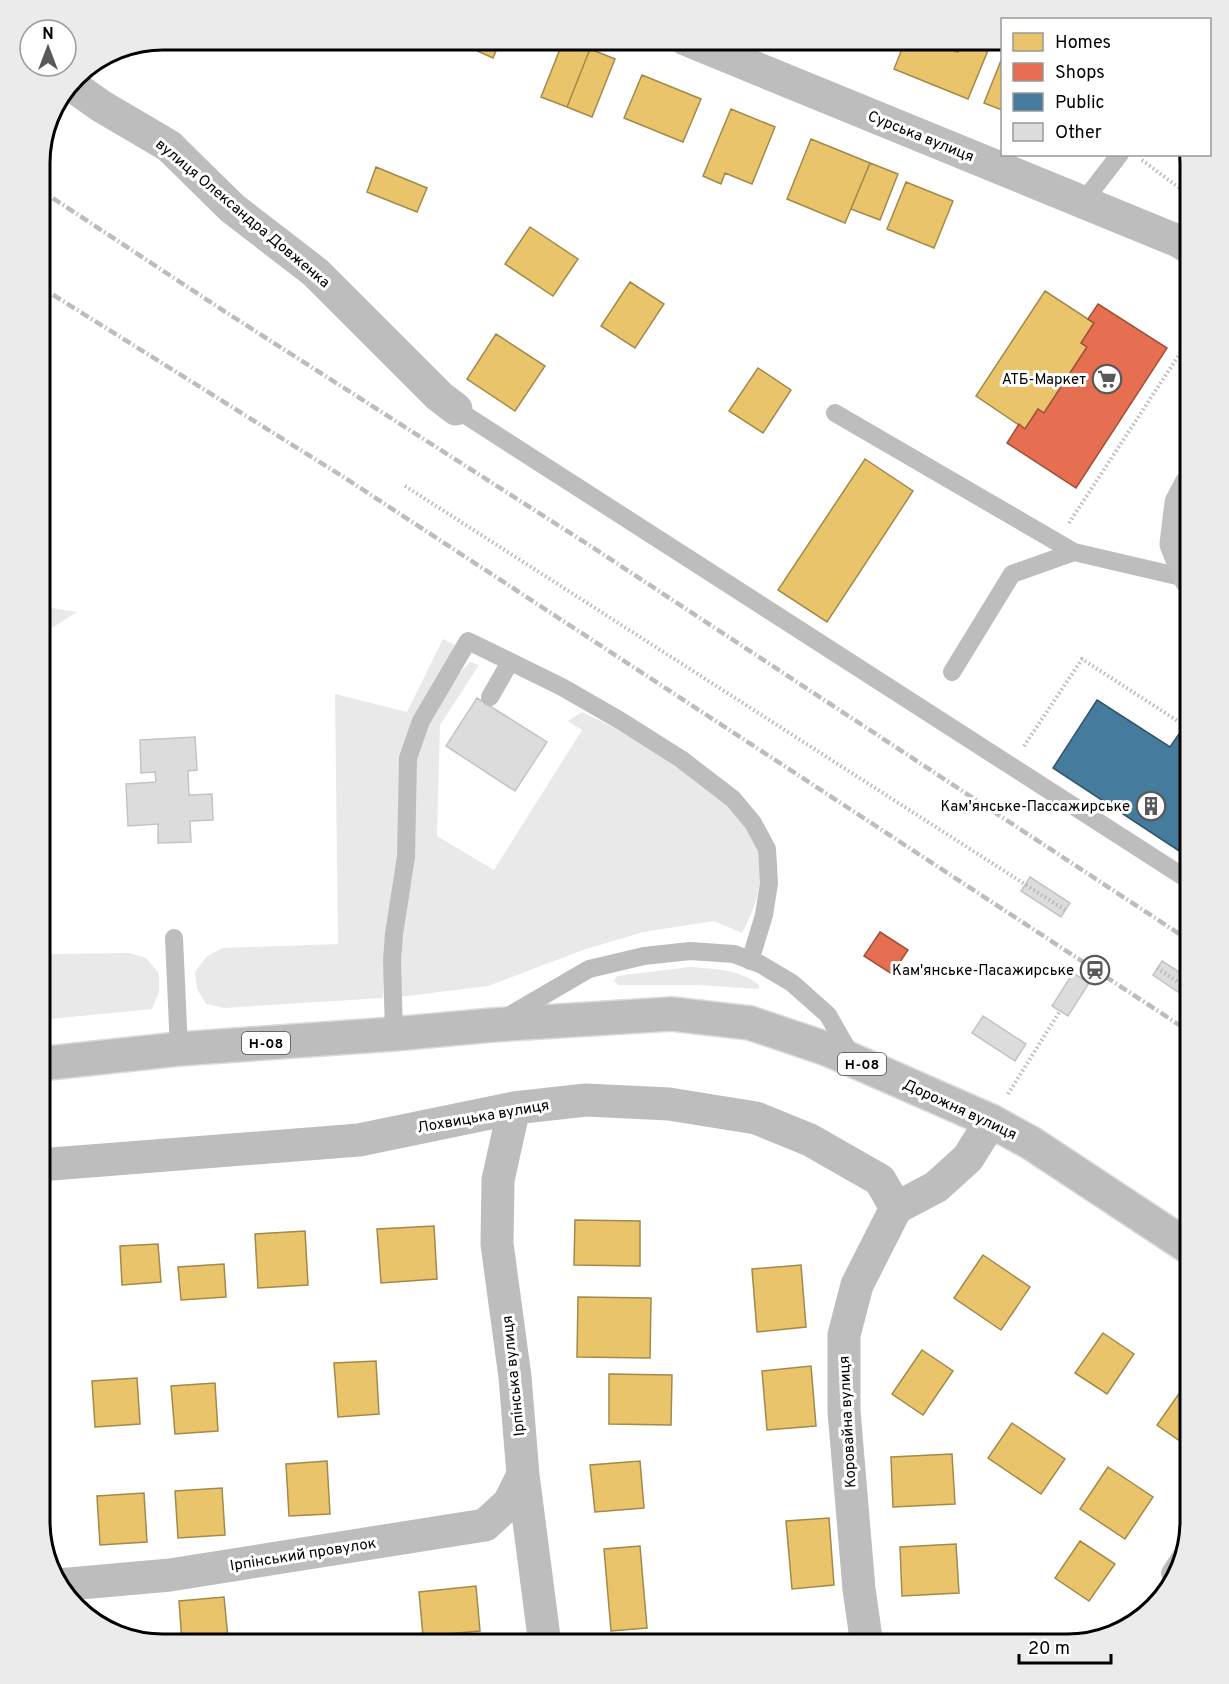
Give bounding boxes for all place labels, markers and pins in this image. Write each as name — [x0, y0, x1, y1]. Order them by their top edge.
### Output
supermarket icon: АТБ-Маркет — [1091, 363, 1123, 395]
place label: АТБ-Маркет — [1002, 371, 1086, 390]
building icon: Кам'янське-Пассажирське — [1135, 790, 1167, 822]
place label: Кам'янське-Пассажирське — [941, 798, 1130, 817]
station icon: Кам'янське-Пасажирське — [1079, 954, 1111, 986]
place label: Кам'янське-Пасажирське — [892, 962, 1074, 981]

